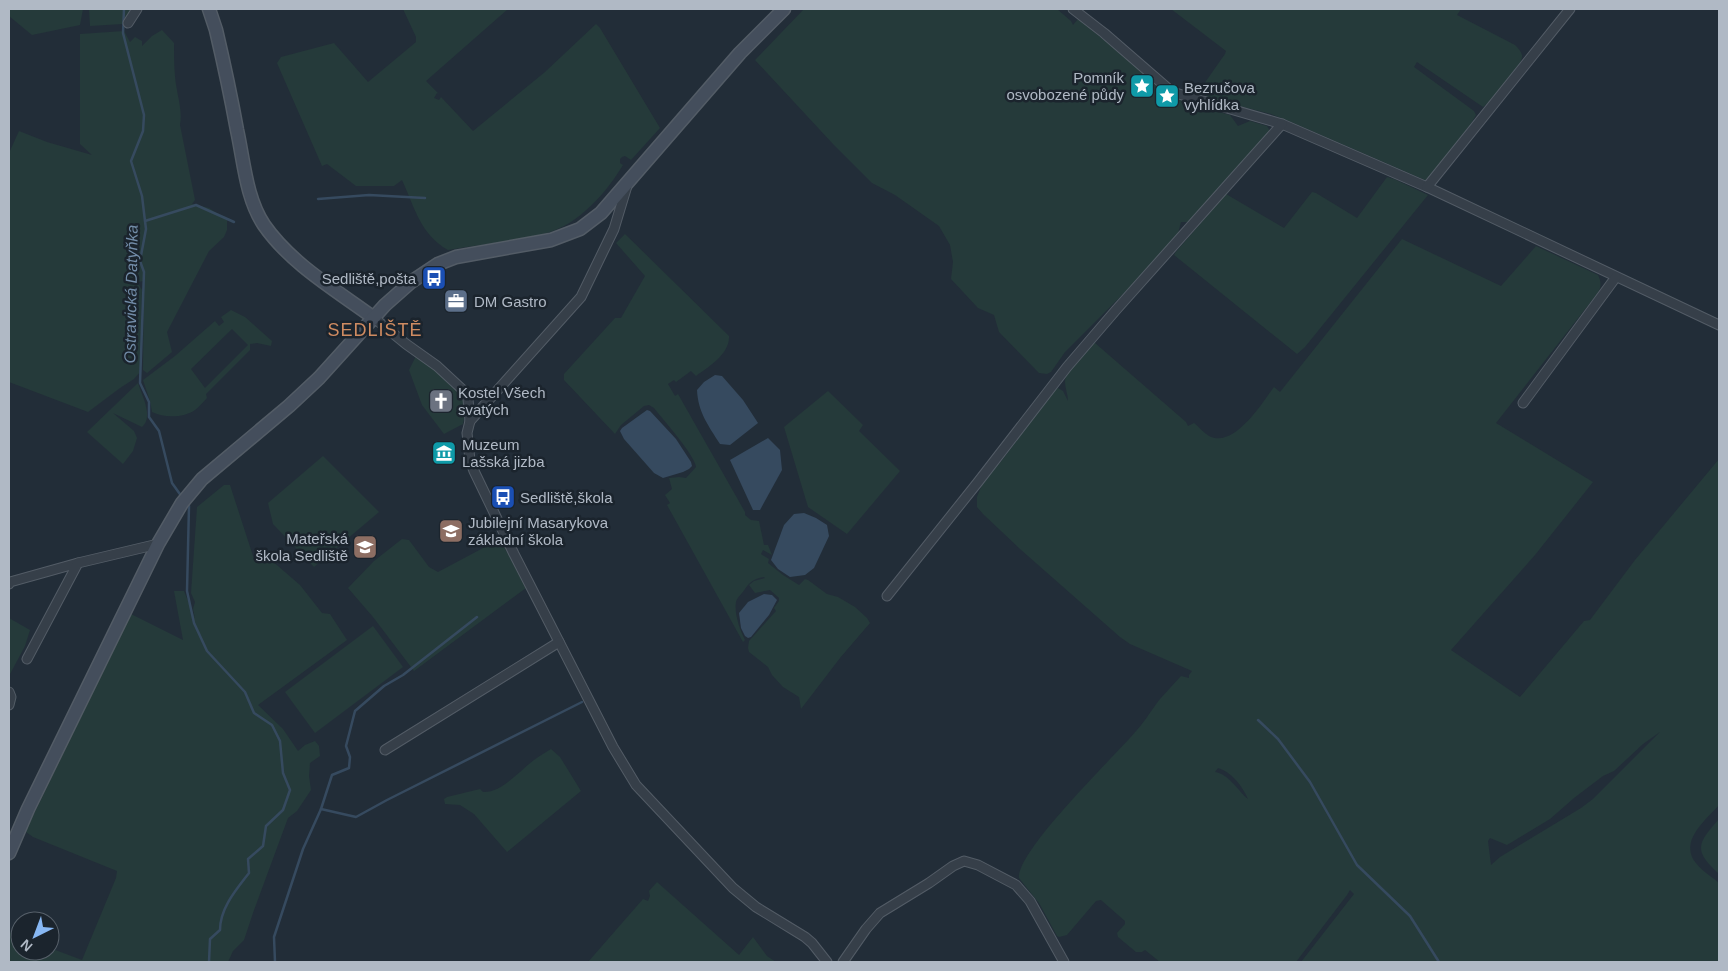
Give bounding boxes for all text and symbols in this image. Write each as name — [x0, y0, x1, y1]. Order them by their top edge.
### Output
place label: Pomník osvobozené půdy — [1006, 69, 1124, 103]
place icon: Pomník osvobozené půdy — [1129, 73, 1155, 99]
place label: Bezručova vyhlídka — [1184, 79, 1256, 113]
place icon: Bezručova vyhlídka — [1154, 83, 1180, 109]
water label: Ostravická Datyňka — [121, 224, 141, 363]
bus stop icon: Sedliště,pošta — [421, 265, 447, 291]
place label: Sedliště,pošta — [322, 270, 417, 287]
office icon: DM Gastro — [443, 288, 469, 314]
place label: DM Gastro — [474, 293, 547, 310]
district label: SEDLIŠTĚ — [327, 319, 423, 340]
place label: Kostel Všech svatých — [458, 384, 546, 418]
church icon: Kostel Všech svatých — [428, 388, 454, 414]
place label: Muzeum Lašská jizba — [462, 436, 545, 470]
museum icon: Muzeum Lašská jizba — [431, 440, 457, 466]
bus stop icon: Sedliště,škola — [490, 484, 516, 510]
place label: Sedliště,škola — [520, 489, 613, 506]
place label: Jubilejní Masarykova základní škola — [468, 514, 609, 548]
school or university icon: Jubilejní Masarykova základní škola — [438, 518, 464, 544]
place label: Mateřská škola Sedliště — [255, 530, 349, 564]
school or university icon: Mateřská škola Sedliště — [352, 534, 378, 560]
north arrow — [10, 911, 60, 961]
text: N — [17, 936, 35, 955]

